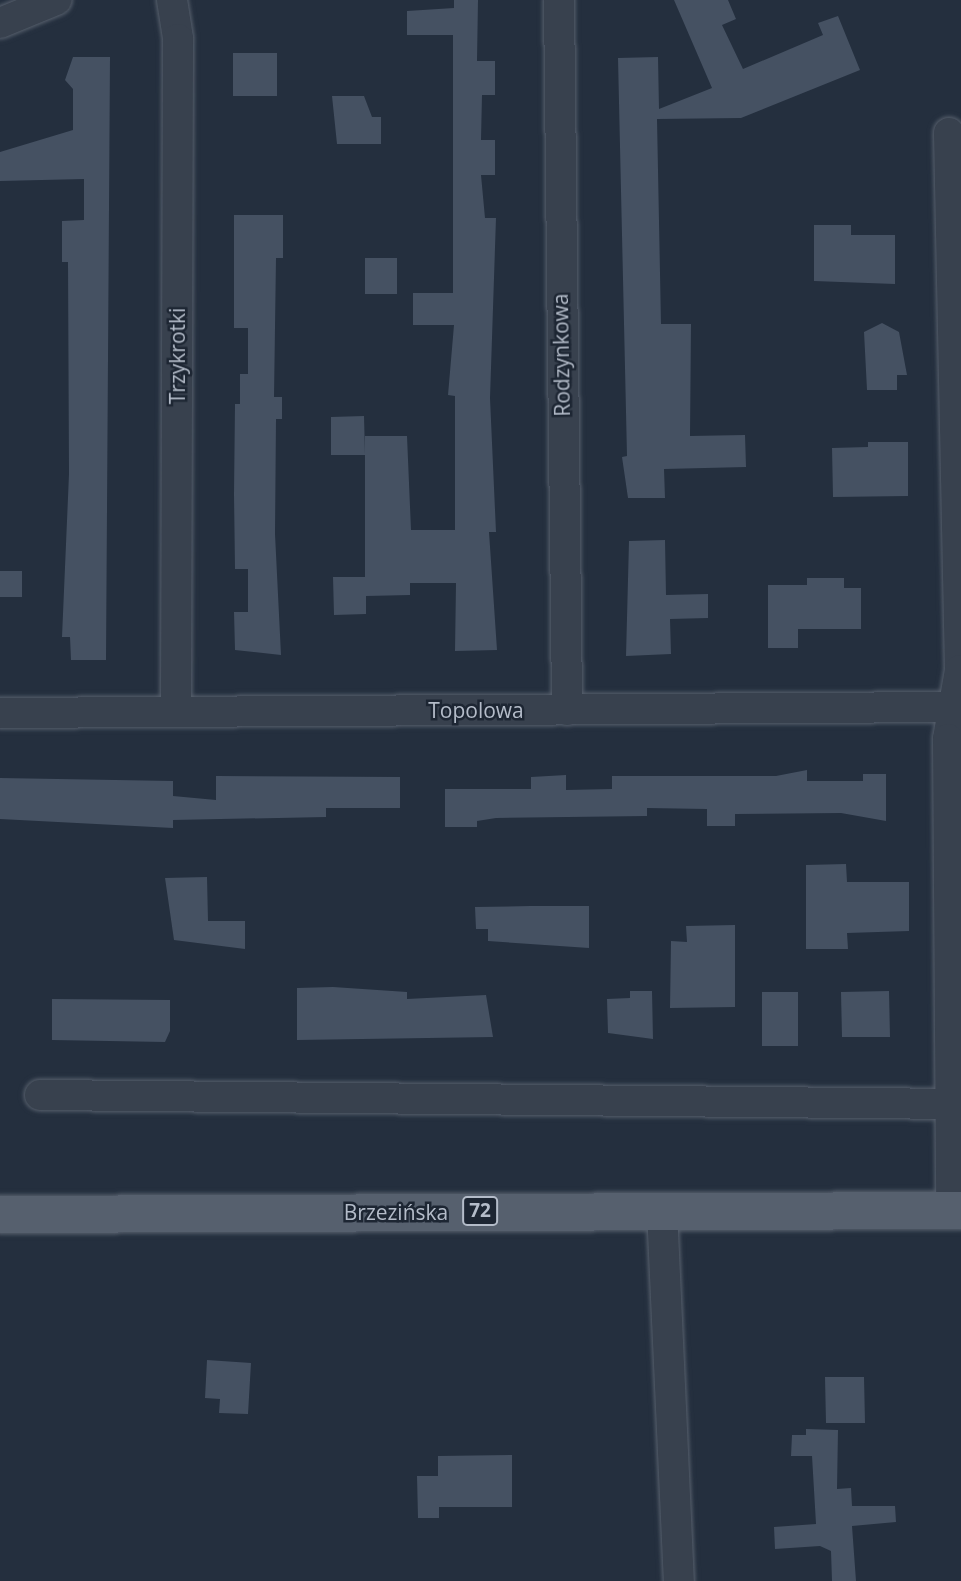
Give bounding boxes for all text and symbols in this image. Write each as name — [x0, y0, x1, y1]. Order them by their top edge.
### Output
street label: Rodzynkowa — [547, 293, 575, 417]
street label: Trzykrotki — [164, 308, 190, 404]
street label: Topolowa — [428, 697, 524, 723]
road number: 72 — [461, 1196, 499, 1226]
street label: Brzezińska — [344, 1199, 448, 1225]

